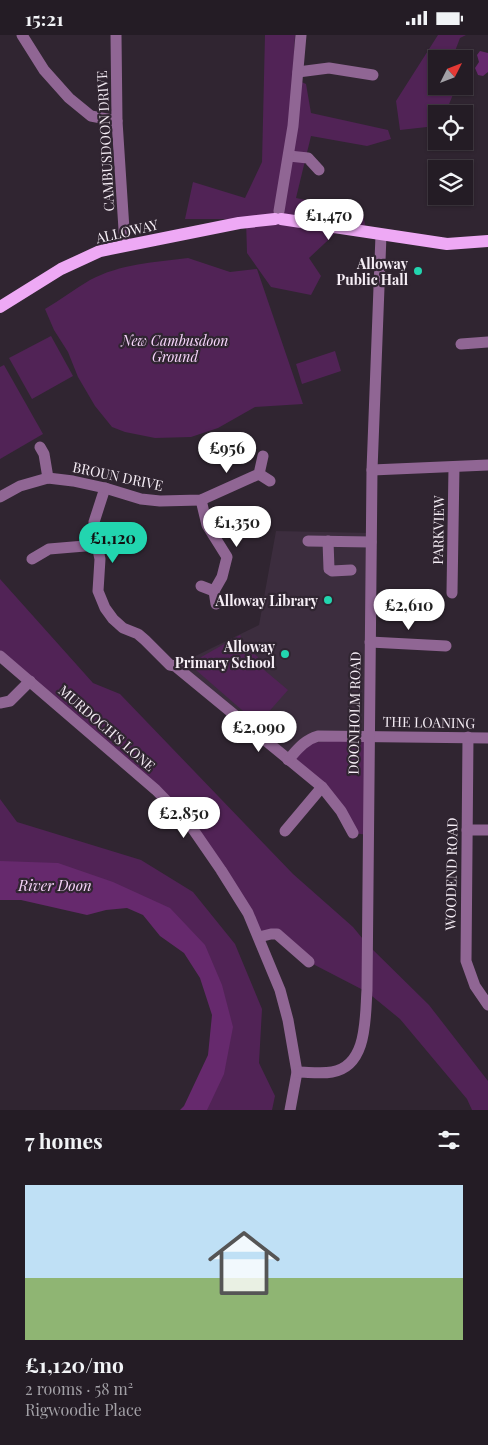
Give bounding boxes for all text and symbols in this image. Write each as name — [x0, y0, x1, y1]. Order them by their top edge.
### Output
text: 15:21 — [25, 5, 64, 31]
north arrow — [428, 50, 472, 95]
map controls — [428, 50, 473, 205]
street label: CAMBUSDOON DRIVE — [92, 70, 118, 212]
button: locate — [428, 105, 473, 150]
button: layers — [428, 160, 473, 205]
pin: £1,470 — [288, 199, 370, 241]
text: £1,470 — [306, 204, 352, 225]
street label: ALLOWAY — [93, 214, 161, 248]
place label: Alloway Public Hall — [336, 254, 409, 289]
marker: Alloway Public Hall — [412, 265, 424, 277]
park label: New Cambusdoon Ground — [120, 331, 228, 366]
pin: £956 — [197, 431, 257, 474]
text: £956 — [209, 437, 245, 458]
street label: BROUN DRIVE — [71, 457, 165, 495]
street label: PARKVIEW — [428, 495, 448, 565]
pin: £1,350 — [196, 505, 278, 548]
text: £1,350 — [214, 511, 260, 532]
pin: £1,120 — [72, 521, 154, 564]
text: £1,120 — [90, 527, 136, 548]
pin: £2,610 — [368, 589, 450, 631]
place label: Alloway Library — [214, 591, 319, 610]
marker: Alloway Library — [322, 594, 334, 606]
text: £2,610 — [385, 594, 433, 615]
place label: Alloway Primary School — [175, 637, 276, 672]
marker: Alloway Primary School — [279, 648, 291, 660]
street label: DOONHOLM ROAD — [343, 651, 365, 775]
street label: MURDOCH'S LONE — [55, 681, 159, 775]
pin: £2,090 — [218, 711, 300, 753]
street label: THE LOANING — [383, 712, 476, 732]
text: £2,090 — [233, 716, 285, 737]
pin: £2,850 — [143, 797, 225, 839]
text: £2,850 — [159, 802, 209, 823]
street label: WOODEND ROAD — [440, 817, 461, 932]
water label: River Doon — [17, 875, 92, 895]
text: 7 homes — [25, 1126, 103, 1154]
icon: filters — [435, 1126, 463, 1154]
icon: home — [199, 1218, 289, 1308]
text: £1,120/mo — [25, 1350, 124, 1378]
text: 2 rooms · 58 m² — [25, 1378, 133, 1399]
text: Rigwoodie Place — [25, 1399, 142, 1420]

